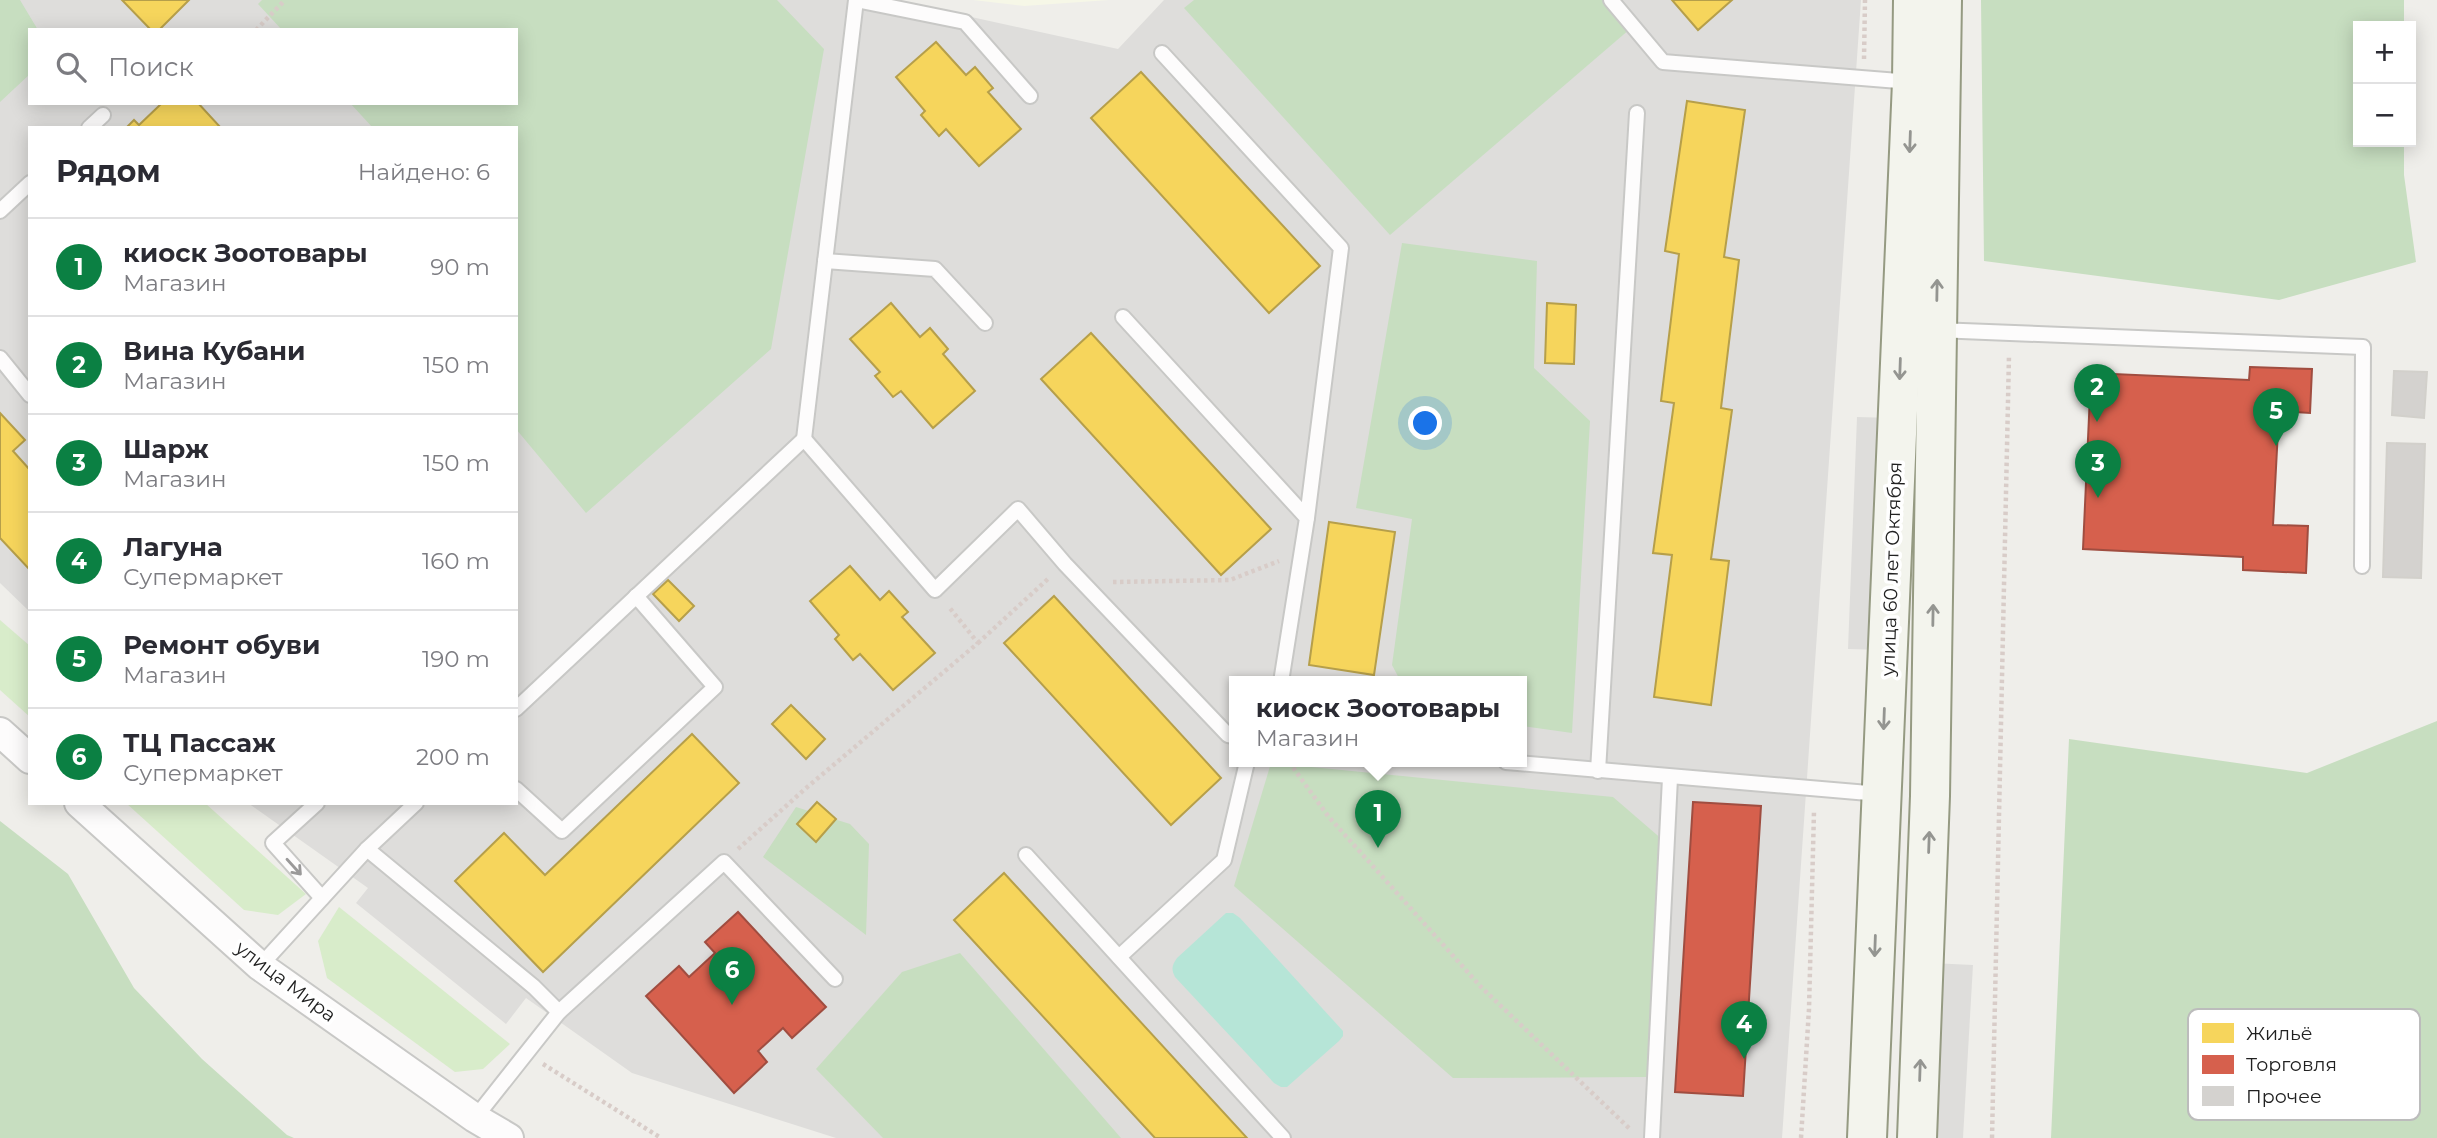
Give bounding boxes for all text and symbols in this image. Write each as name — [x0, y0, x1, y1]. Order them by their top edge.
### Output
map controls — [2353, 21, 2416, 147]
button: + — [2353, 21, 2416, 84]
search box — [28, 28, 518, 105]
icon: search — [52, 48, 90, 86]
text: Поиск — [108, 51, 194, 83]
button: − — [2353, 84, 2416, 147]
one-way arrow — [1903, 130, 1916, 153]
text: Рядом — [56, 153, 161, 190]
text: Найдено: 6 — [358, 158, 490, 186]
text: киоск Зоотовары — [123, 237, 368, 269]
text: 1 — [74, 253, 84, 281]
text: 90 m — [430, 253, 490, 281]
text: Магазин — [123, 269, 227, 297]
one-way arrow — [1930, 278, 1943, 301]
text: Вина Кубани — [123, 335, 306, 367]
text: 2 — [72, 351, 86, 379]
text: 150 m — [423, 351, 490, 379]
one-way arrow — [1893, 357, 1906, 380]
pin: 2 — [2074, 364, 2120, 422]
text: Магазин — [123, 367, 227, 395]
pin: 5 — [2253, 388, 2299, 446]
your location — [1408, 406, 1442, 440]
text: Шарж — [123, 433, 209, 465]
pin: 3 — [2075, 440, 2121, 498]
text: 3 — [72, 449, 86, 477]
text: 150 m — [423, 449, 490, 477]
street label: улица 60 лет Октября — [1876, 461, 1907, 678]
text: Магазин — [123, 465, 227, 493]
text: Лагуна — [123, 531, 223, 563]
text: 4 — [71, 547, 87, 575]
text: 160 m — [422, 547, 490, 575]
text: Супермаркет — [123, 563, 283, 591]
one-way arrow — [1926, 604, 1939, 627]
text: Ремонт обуви — [123, 629, 320, 661]
text: 5 — [72, 645, 86, 673]
text: 190 m — [422, 645, 490, 673]
text: Магазин — [123, 661, 227, 689]
popup — [1229, 676, 1527, 767]
text: киоск Зоотовары — [1256, 692, 1500, 724]
one-way arrow — [1878, 707, 1891, 730]
text: Магазин — [1256, 724, 1359, 752]
text: ТЦ Пассаж — [123, 727, 276, 759]
text: 6 — [72, 743, 86, 771]
text: 200 m — [416, 743, 490, 771]
text: Супермаркет — [123, 759, 283, 787]
pin: 1 — [1355, 790, 1401, 848]
one-way arrow — [1922, 831, 1935, 854]
one-way arrow — [286, 858, 303, 875]
one-way arrow — [1869, 934, 1882, 957]
street label: улица Мира — [230, 936, 340, 1027]
pin: 6 — [709, 947, 755, 1005]
pin: 4 — [1721, 1001, 1767, 1059]
legend — [2188, 1009, 2420, 1120]
text: Жильё — [2246, 1022, 2313, 1045]
text: Торговля — [2246, 1053, 2337, 1076]
one-way arrow — [1913, 1059, 1926, 1082]
text: Прочее — [2246, 1085, 2322, 1108]

